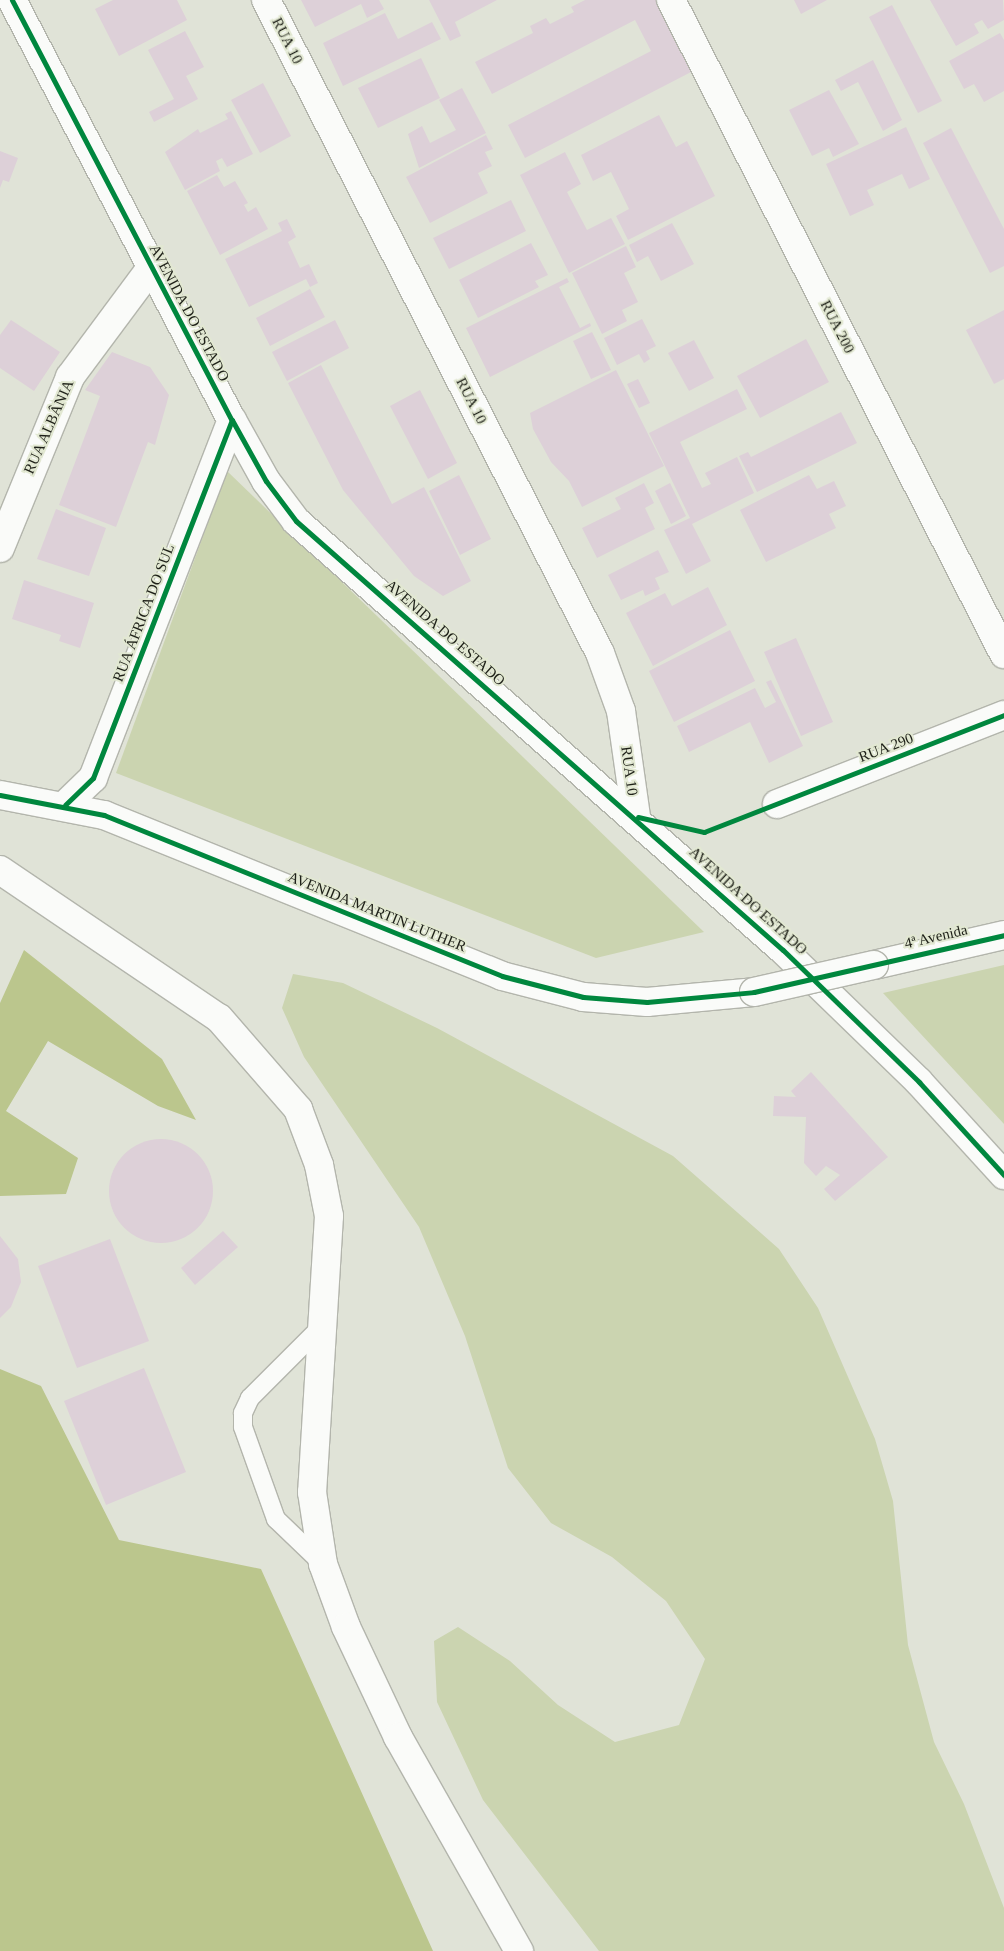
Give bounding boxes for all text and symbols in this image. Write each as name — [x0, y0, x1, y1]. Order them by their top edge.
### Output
street label: RUA 10 — [268, 14, 306, 68]
street label: AVENIDA DO ESTADO — [145, 241, 233, 385]
street label: RUA 200 — [816, 297, 858, 357]
street label: RUA 10 — [452, 374, 490, 428]
street label: RUA ALBÂNIA — [20, 376, 78, 478]
street label: RUA ÁFRICA DO SUL — [109, 541, 179, 685]
street label: AVENIDA DO ESTADO — [381, 576, 509, 690]
street label: RUA 290 — [856, 729, 916, 767]
street label: RUA 10 — [617, 745, 641, 797]
street label: AVENIDA DO ESTADO — [685, 843, 811, 959]
street label: AVENIDA MARTIN LUTHER — [285, 868, 469, 956]
street label: 4ª Avenida — [902, 921, 970, 953]

